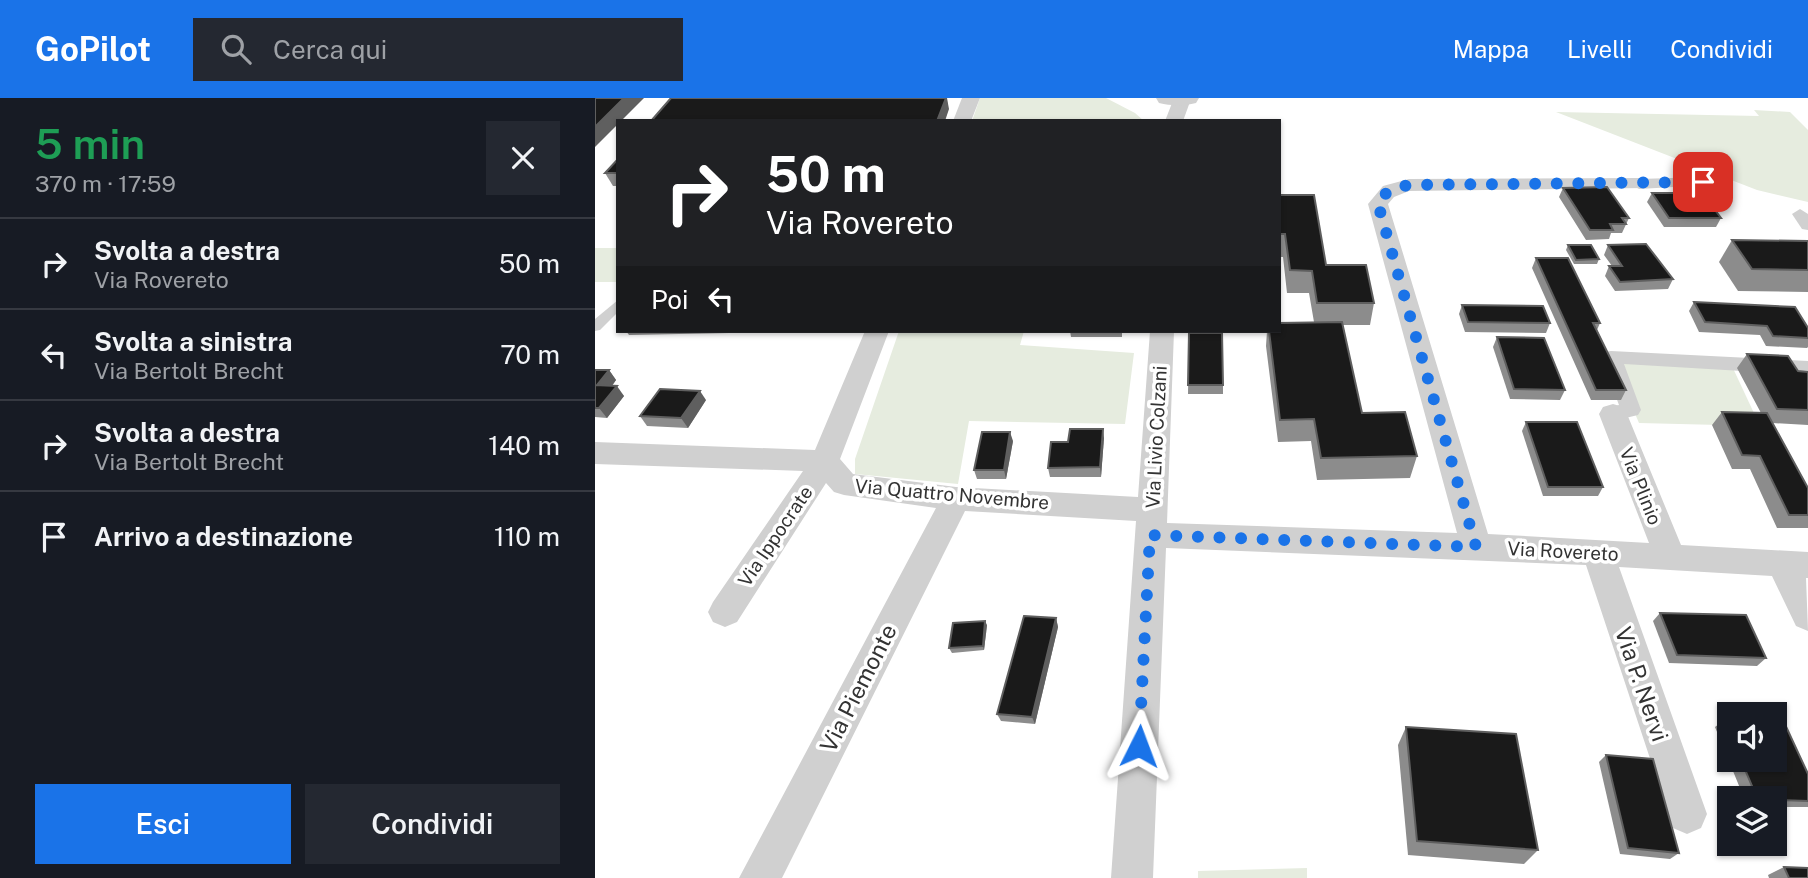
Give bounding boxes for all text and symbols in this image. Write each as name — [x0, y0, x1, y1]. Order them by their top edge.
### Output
search box — [193, 18, 683, 81]
text: GoPilot — [35, 30, 151, 68]
icon: search — [217, 30, 255, 68]
text: Cerca qui — [273, 34, 387, 65]
text: Mappa — [1453, 35, 1529, 63]
text: Livelli — [1567, 35, 1632, 63]
text: Condividi — [1670, 35, 1773, 63]
text: 5 min — [35, 119, 145, 168]
button: close — [486, 121, 560, 195]
text: 50 m — [766, 145, 886, 203]
icon: right — [651, 147, 742, 238]
pin — [1673, 152, 1733, 212]
icon: arrive — [1684, 163, 1722, 201]
text: 370 m · 17:59 — [35, 170, 176, 197]
text: Via Rovereto — [766, 204, 954, 241]
text: Svolta a destra — [94, 235, 280, 266]
icon: right — [35, 245, 73, 283]
text: 50 m — [499, 248, 560, 279]
text: Via Rovereto — [94, 266, 229, 293]
icon: left — [702, 280, 740, 318]
text: Poi — [651, 284, 688, 315]
text: Svolta a sinistra — [94, 326, 292, 357]
icon: left — [35, 336, 73, 374]
text: 70 m — [500, 339, 560, 370]
text: Via Bertolt Brecht — [94, 357, 284, 384]
street label: Via Livio Colzani — [1141, 365, 1171, 509]
text: Svolta a destra — [94, 417, 280, 448]
icon: right — [35, 427, 73, 465]
text: 140 m — [488, 430, 560, 461]
street label: Via Plinio — [1616, 444, 1666, 528]
text: Via Bertolt Brecht — [94, 448, 284, 475]
street label: Via Quattro Novembre — [854, 475, 1050, 513]
street label: Via Ippocrate — [733, 481, 817, 591]
icon: arrive — [35, 518, 73, 556]
text: Arrivo a destinazione — [94, 521, 353, 552]
text: 110 m — [494, 521, 560, 552]
street label: Via Rovereto — [1507, 537, 1619, 565]
street label: Via Piemonte — [814, 619, 902, 757]
street label: Via P. Nervi — [1610, 623, 1674, 745]
map controls — [1717, 702, 1787, 856]
button: sound — [1717, 702, 1787, 772]
position arrow — [1102, 709, 1176, 783]
button: Esci — [35, 784, 291, 864]
button: Condividi — [305, 784, 560, 864]
button: layers — [1717, 786, 1787, 856]

